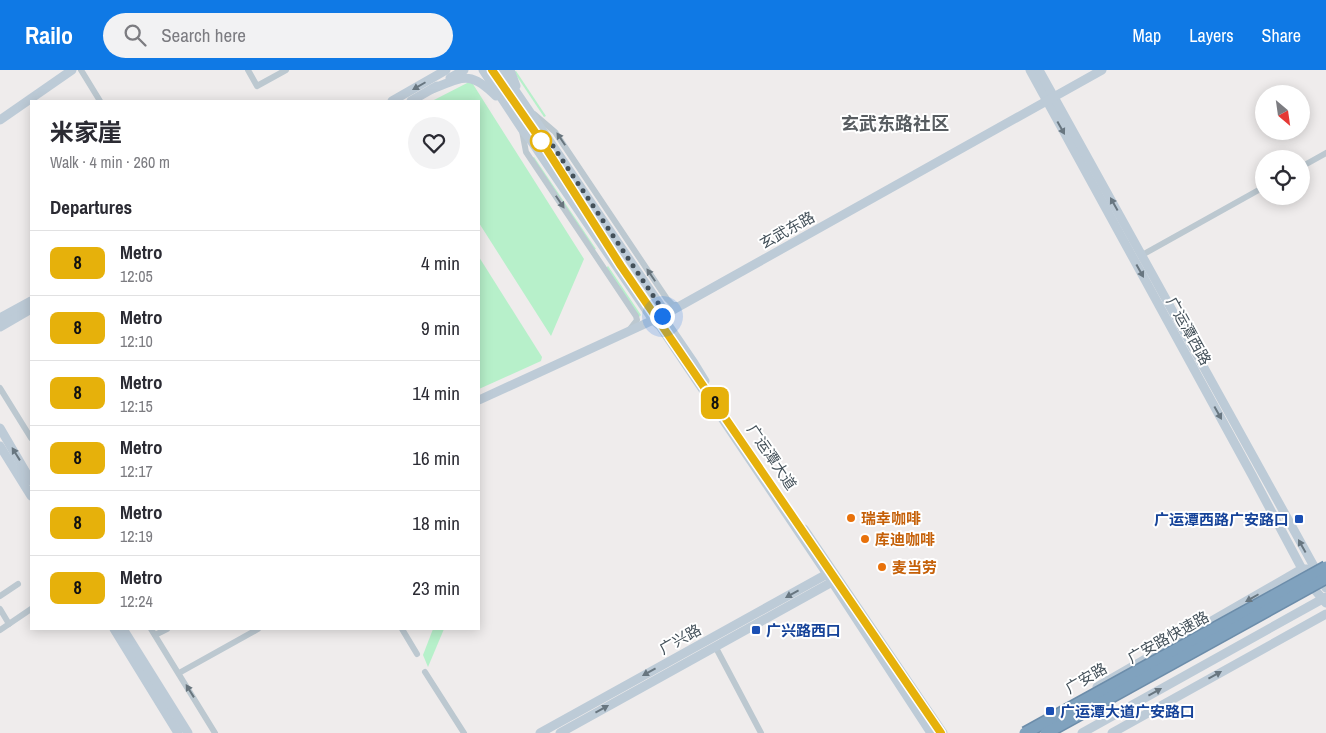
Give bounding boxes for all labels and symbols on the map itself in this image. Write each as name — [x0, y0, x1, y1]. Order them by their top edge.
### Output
one-way arrow — [412, 81, 426, 90]
north arrow — [1255, 85, 1310, 140]
district label: 玄武东路社区 — [841, 111, 949, 136]
one-way arrow — [1057, 122, 1066, 135]
unlabelled marker — [530, 130, 552, 152]
one-way arrow — [556, 133, 565, 146]
one-way arrow — [555, 196, 565, 209]
one-way arrow — [1109, 198, 1118, 211]
street label: 玄武东路 — [756, 206, 818, 254]
one-way arrow — [1136, 263, 1144, 278]
one-way arrow — [646, 268, 656, 281]
street label: 广运潭西路 — [1162, 293, 1216, 369]
your location — [650, 304, 675, 329]
line badge: 8 — [699, 387, 731, 419]
one-way arrow — [1214, 406, 1222, 420]
street label: 广运潭大道 — [742, 420, 802, 494]
one-way arrow — [12, 448, 21, 461]
place label: 瑞幸咖啡 — [861, 508, 921, 529]
place label: 广运潭西路广安路口 — [1154, 509, 1289, 530]
marker: 瑞幸咖啡 — [845, 512, 857, 524]
marker: 广运潭西路广安路口 — [1293, 513, 1305, 525]
place label: 库迪咖啡 — [875, 529, 935, 550]
marker: 库迪咖啡 — [859, 533, 871, 545]
one-way arrow — [1298, 539, 1307, 552]
place label: 麦当劳 — [892, 557, 937, 578]
marker: 麦当劳 — [876, 561, 888, 573]
one-way arrow — [784, 590, 799, 598]
one-way arrow — [1245, 594, 1258, 603]
street label: 广安路快速路 — [1124, 606, 1212, 668]
street label: 广兴路 — [655, 619, 705, 659]
place label: 广兴路西口 — [766, 620, 841, 641]
marker: 广兴路西口 — [750, 624, 762, 636]
street label: 广安路 — [1061, 658, 1111, 698]
one-way arrow — [643, 668, 656, 677]
one-way arrow — [1209, 671, 1222, 680]
one-way arrow — [185, 685, 195, 698]
one-way arrow — [1148, 688, 1161, 697]
place label: 广运潭大道广安路口 — [1060, 701, 1195, 722]
one-way arrow — [595, 705, 609, 713]
marker: 广运潭大道广安路口 — [1044, 705, 1056, 717]

